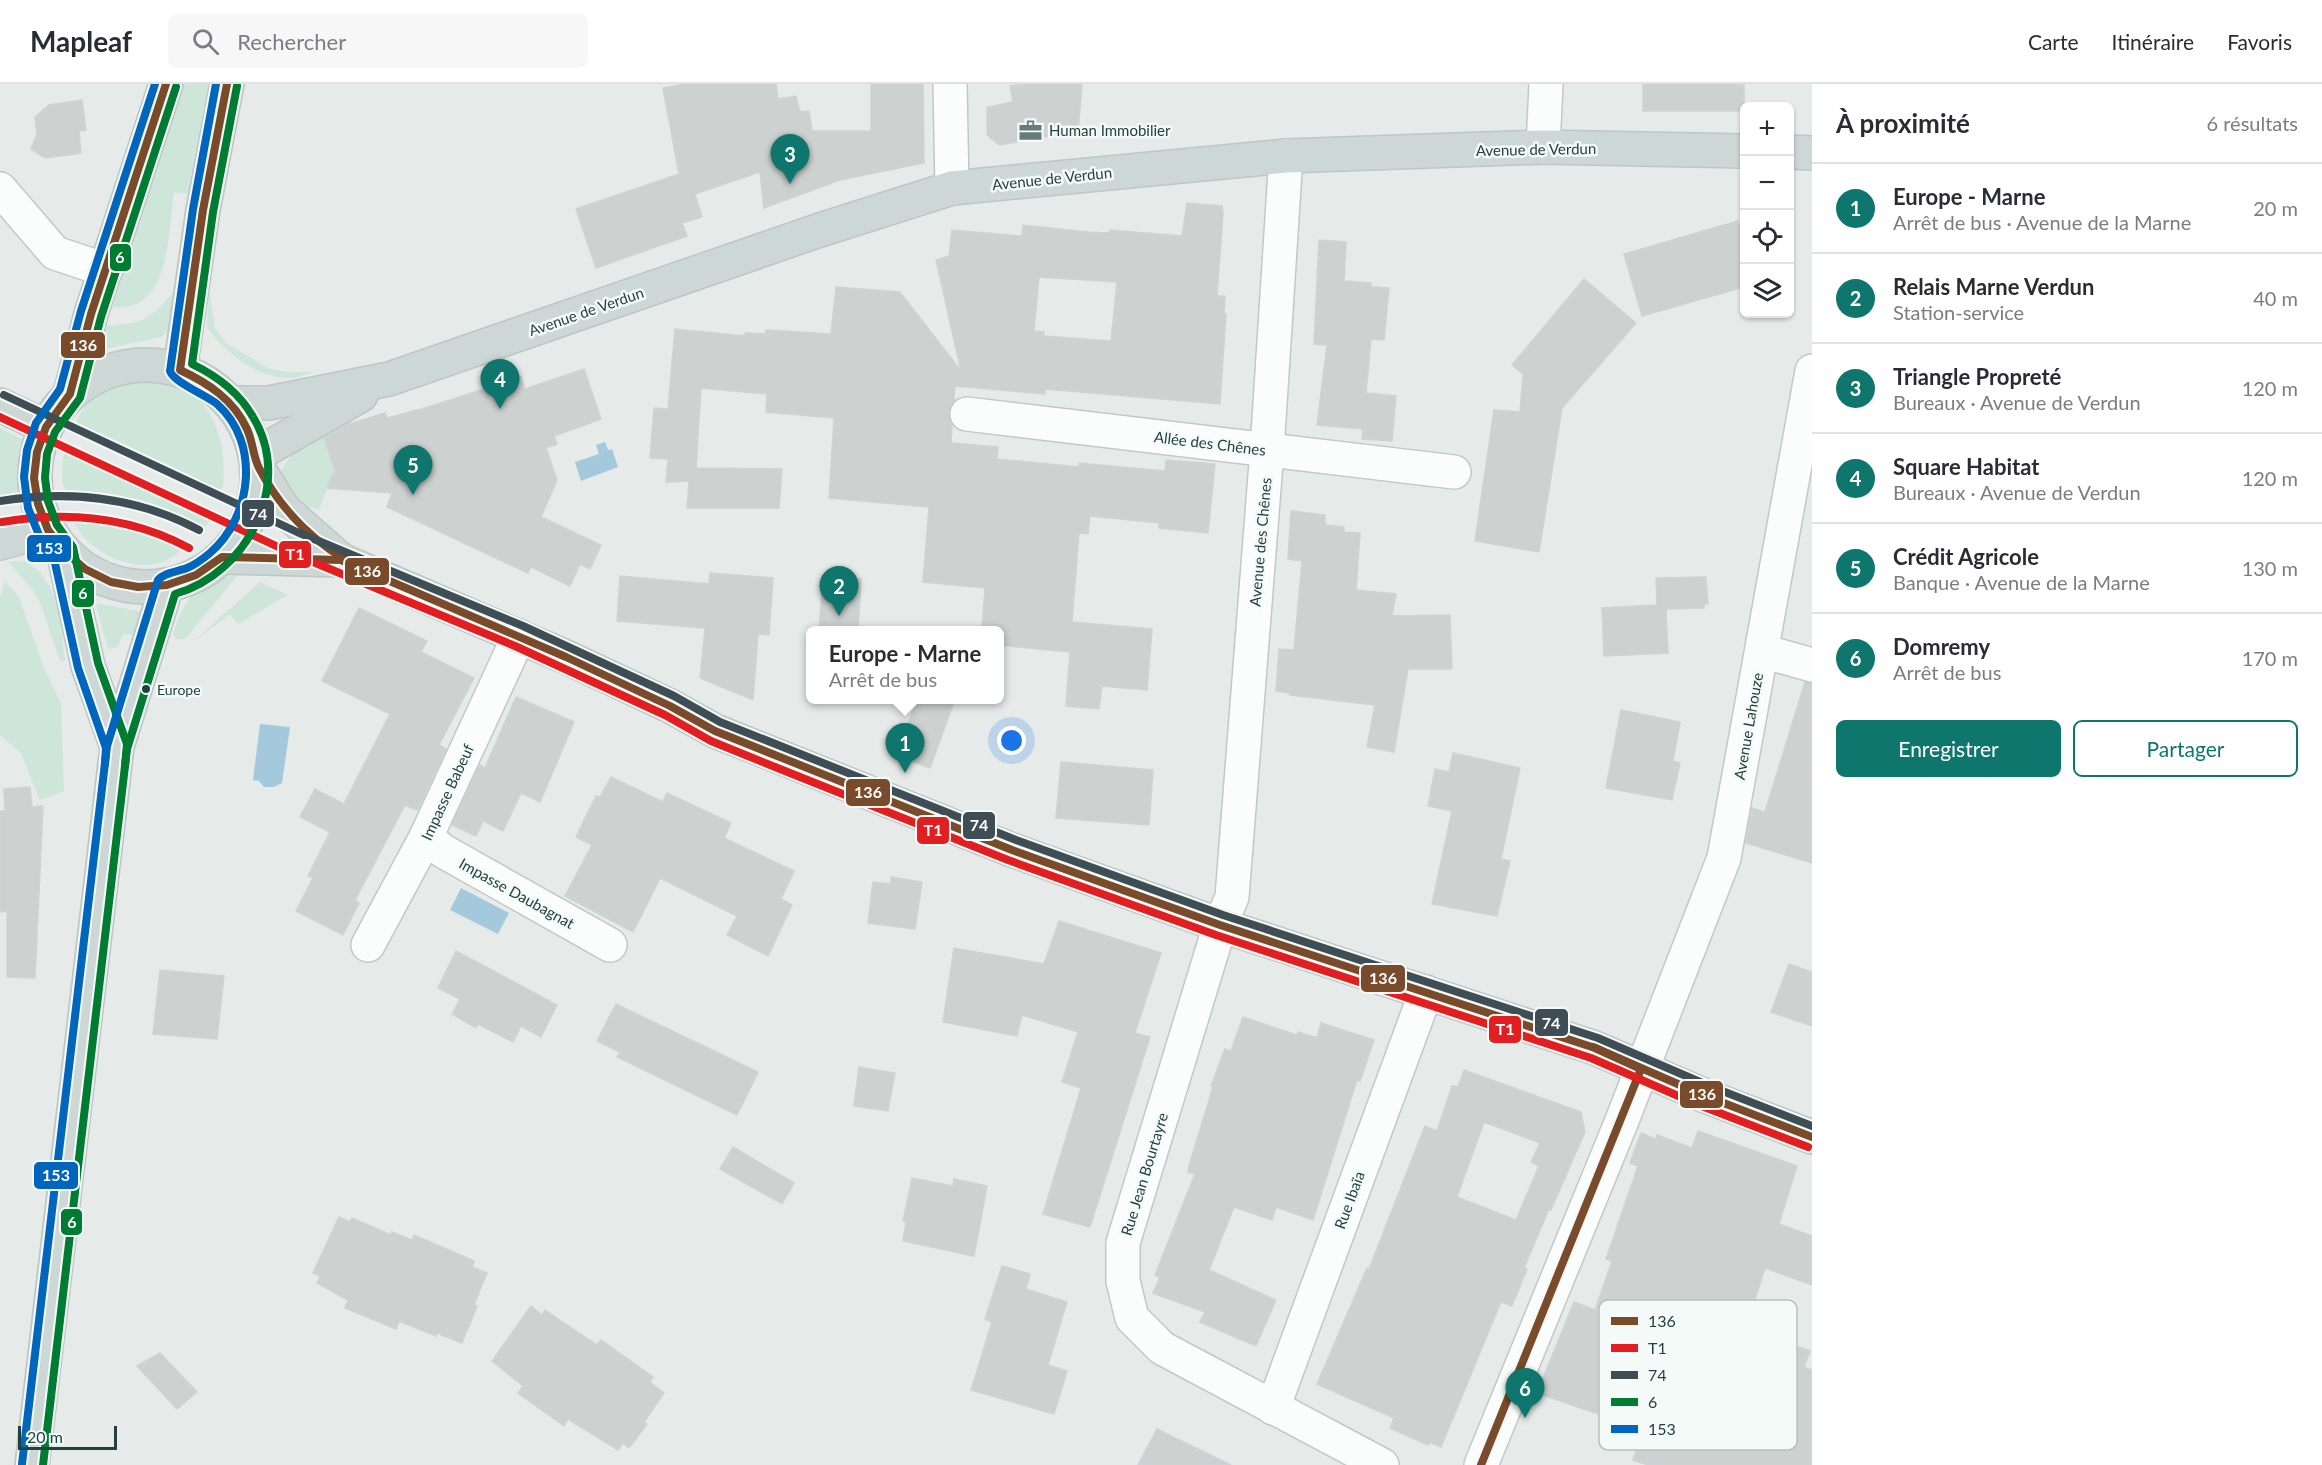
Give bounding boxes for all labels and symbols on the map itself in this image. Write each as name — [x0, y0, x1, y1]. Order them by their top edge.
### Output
office icon: Human Immobilier — [1018, 117, 1044, 143]
place label: Human Immobilier — [1049, 121, 1171, 139]
pin: 3 — [770, 135, 810, 184]
street label: Avenue de Verdun — [1476, 139, 1596, 159]
street label: Avenue de Verdun — [991, 163, 1113, 193]
line badge: 6 — [109, 243, 132, 272]
text: 6 — [115, 247, 125, 266]
street label: Avenue de Verdun — [526, 283, 646, 339]
line badge: 136 — [60, 331, 106, 359]
text: 136 — [69, 335, 97, 354]
pin: 4 — [480, 360, 520, 409]
street label: Allée des Chênes — [1153, 427, 1267, 459]
pin: 5 — [394, 446, 432, 495]
street label: Avenue des Chênes — [1245, 477, 1275, 607]
line badge: 74 — [241, 499, 275, 528]
text: 74 — [249, 504, 267, 523]
line badge: 153 — [26, 534, 72, 563]
text: 153 — [35, 538, 63, 557]
line badge: T1 — [278, 540, 312, 569]
text: T1 — [286, 544, 304, 563]
line badge: 136 — [344, 557, 390, 586]
text: 136 — [353, 561, 381, 580]
pin: 2 — [820, 566, 858, 616]
line badge: 6 — [71, 579, 95, 608]
text: 6 — [78, 583, 88, 602]
street label: Avenue Lahouze — [1730, 671, 1766, 781]
place label: Europe — [157, 681, 201, 698]
marker: Europe — [140, 683, 152, 695]
pin: 1 — [886, 724, 924, 773]
your location — [997, 726, 1026, 755]
street label: Impasse Babeuf — [417, 740, 477, 843]
line badge: 136 — [845, 778, 891, 807]
text: 136 — [854, 782, 882, 801]
line badge: 74 — [962, 811, 996, 840]
text: 74 — [970, 815, 988, 834]
line badge: T1 — [916, 816, 950, 845]
text: T1 — [924, 820, 942, 839]
street label: Impasse Daubagnat — [456, 854, 578, 932]
line badge: 136 — [1360, 964, 1406, 993]
text: 136 — [1369, 968, 1397, 987]
line badge: 74 — [1534, 1008, 1569, 1037]
text: 74 — [1542, 1013, 1560, 1032]
line badge: T1 — [1488, 1015, 1522, 1044]
text: T1 — [1496, 1019, 1514, 1038]
line badge: 136 — [1679, 1080, 1724, 1109]
text: 136 — [1688, 1084, 1716, 1103]
street label: Rue Jean Bourtayre — [1117, 1110, 1171, 1238]
line badge: 153 — [33, 1161, 79, 1190]
text: 153 — [42, 1165, 70, 1184]
street label: Rue Ibaïa — [1330, 1169, 1368, 1231]
line badge: 6 — [60, 1208, 83, 1236]
text: 6 — [67, 1212, 77, 1231]
legend — [1599, 1300, 1797, 1450]
text: 136 — [1648, 1311, 1676, 1330]
text: T1 — [1648, 1338, 1667, 1357]
text: 74 — [1648, 1365, 1667, 1384]
pin: 6 — [1506, 1368, 1544, 1418]
text: 6 — [1648, 1392, 1657, 1411]
text: 153 — [1648, 1419, 1676, 1438]
scale bar — [18, 1423, 117, 1450]

